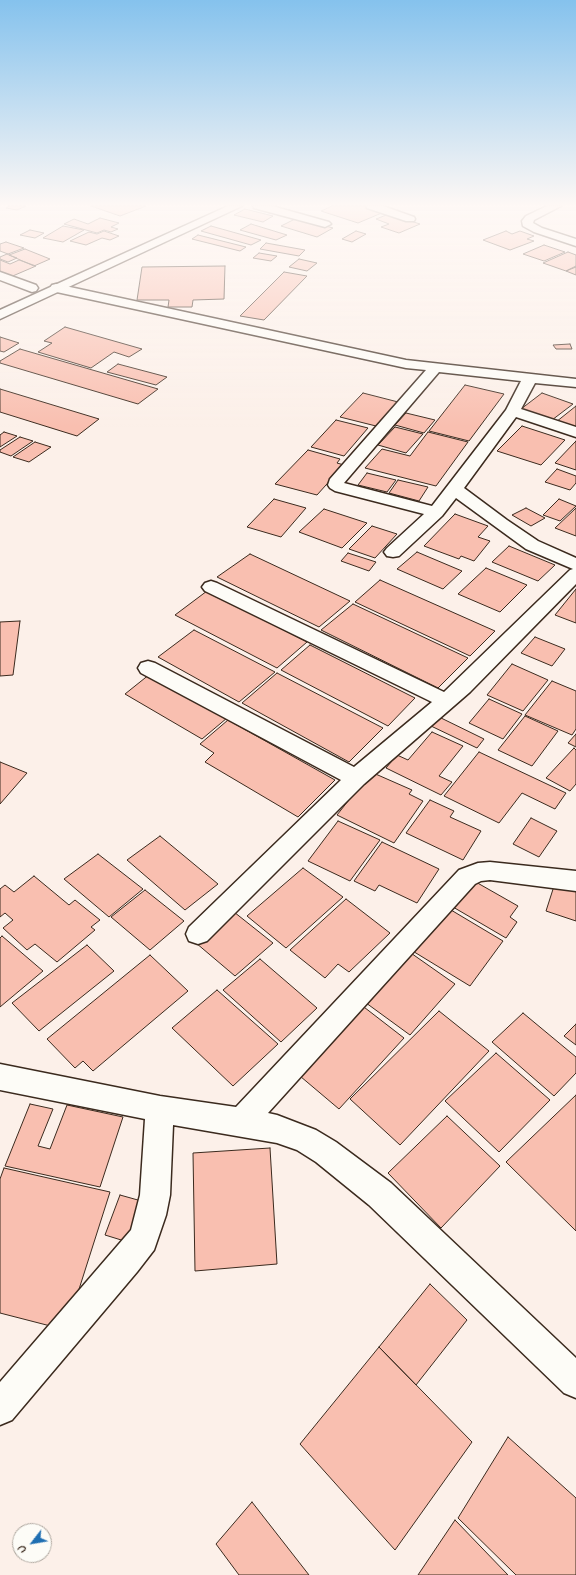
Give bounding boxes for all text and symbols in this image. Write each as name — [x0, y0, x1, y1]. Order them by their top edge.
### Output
north arrow — [12, 1523, 52, 1563]
text: U — [15, 1542, 30, 1555]

